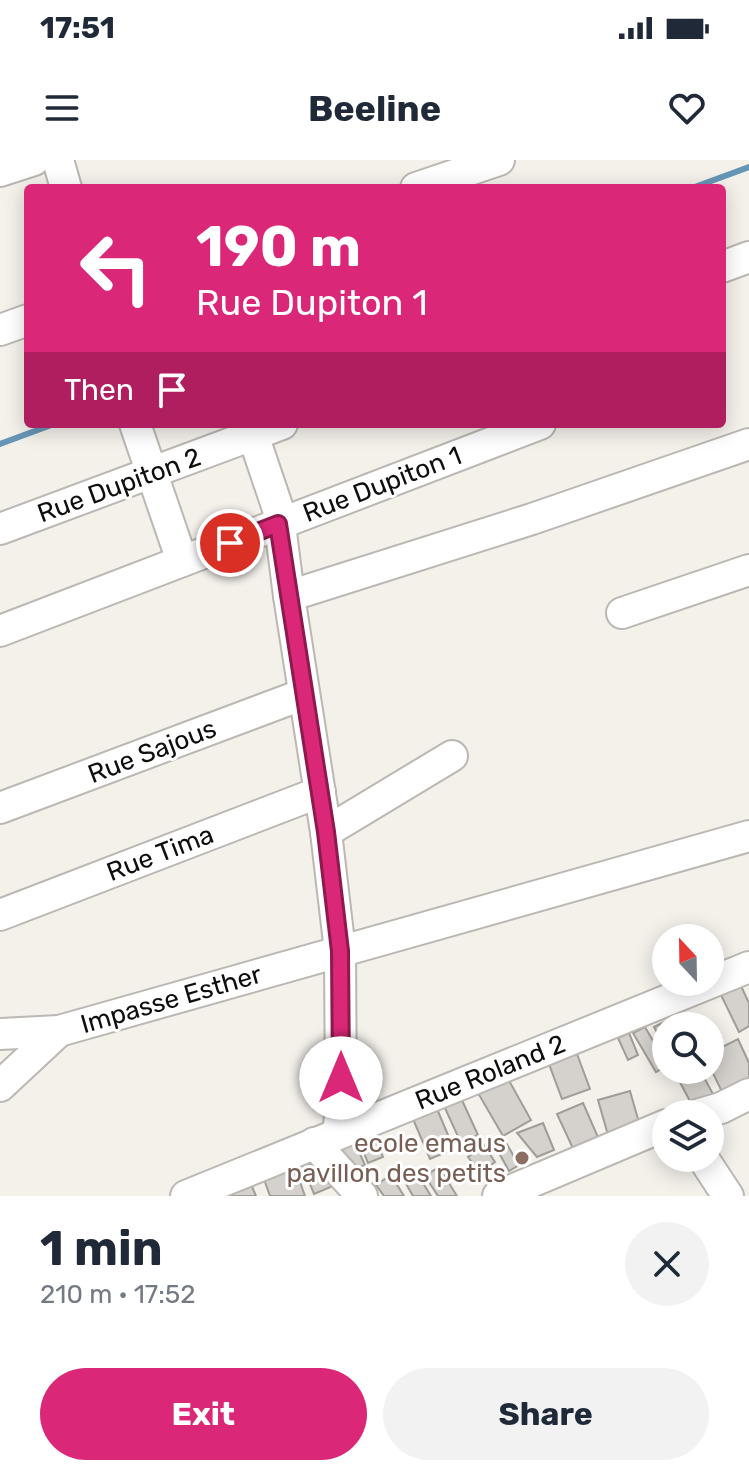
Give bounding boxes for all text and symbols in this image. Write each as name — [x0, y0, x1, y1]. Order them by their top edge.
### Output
text: 17:51 — [40, 10, 115, 46]
icon: menu — [40, 86, 84, 130]
icon: heart — [665, 86, 709, 130]
text: Beeline — [308, 87, 441, 130]
text: 190 m — [196, 214, 361, 280]
icon: left — [64, 216, 168, 320]
text: Rue Dupiton 1 — [196, 281, 428, 324]
icon: arrive — [150, 368, 194, 412]
text: Then — [64, 372, 134, 408]
street label: Rue Dupiton 1 — [299, 440, 466, 529]
street label: Rue Dupiton 2 — [33, 442, 205, 529]
pin — [196, 509, 264, 577]
icon: arrive — [208, 521, 252, 565]
street label: Rue Sajous — [84, 713, 221, 790]
street label: Rue Tima — [102, 819, 218, 888]
north arrow — [652, 924, 724, 996]
map controls — [652, 924, 724, 1172]
street label: Impasse Esther — [77, 959, 265, 1040]
button: search — [652, 1012, 724, 1084]
street label: Rue Roland 2 — [411, 1028, 570, 1117]
position arrow — [299, 1036, 383, 1120]
button: layers — [652, 1100, 724, 1172]
place label: ecole emaus pavillon des petits — [287, 1128, 506, 1189]
marker: ecole emaus pavillon des petits — [513, 1149, 531, 1167]
text: 1 min — [40, 1220, 163, 1277]
button: close — [625, 1222, 709, 1306]
text: 210 m · 17:52 — [40, 1279, 196, 1310]
button: Exit — [40, 1368, 367, 1460]
button: Share — [383, 1368, 709, 1460]

